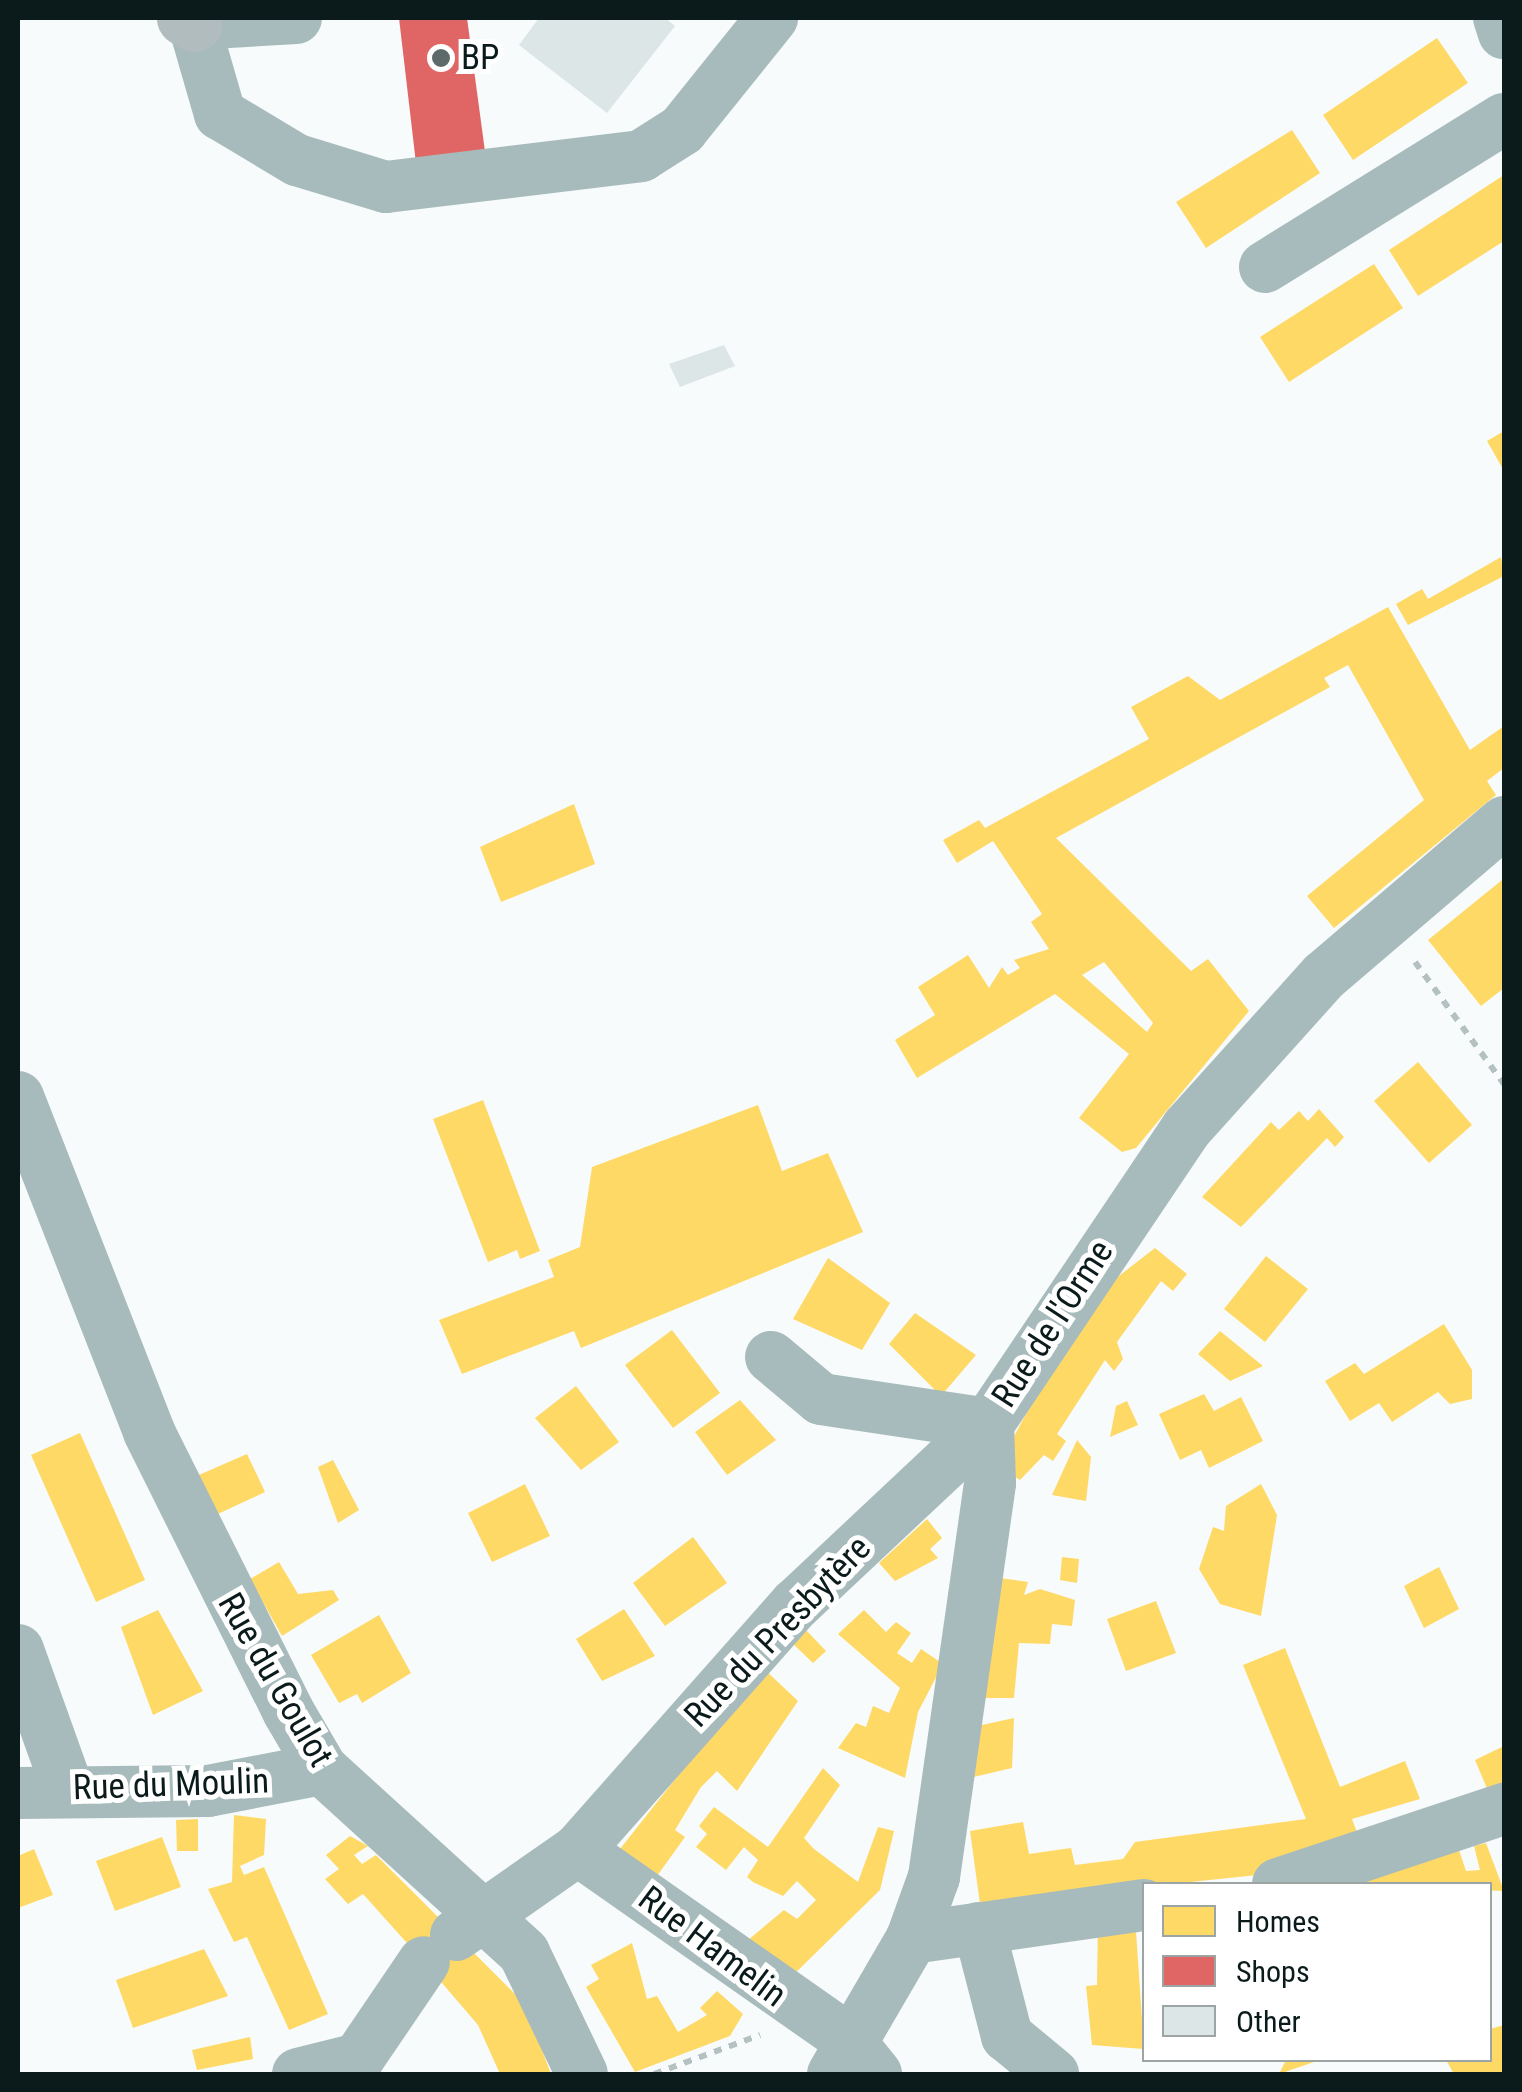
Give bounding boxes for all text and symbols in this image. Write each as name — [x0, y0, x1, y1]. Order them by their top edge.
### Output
place label: BP — [461, 37, 500, 79]
marker: BP — [430, 47, 452, 69]
street label: Rue de l'Orme — [984, 1233, 1122, 1415]
street label: Rue du Presbytère — [676, 1528, 880, 1736]
street label: Rue du Goulot — [208, 1586, 342, 1774]
street label: Rue du Moulin — [72, 1761, 270, 1809]
street label: Rue Hamelin — [630, 1878, 794, 2016]
legend — [1142, 1882, 1492, 2062]
text: Homes — [1236, 1904, 1320, 1939]
text: Shops — [1236, 1954, 1310, 1989]
text: Other — [1236, 2004, 1301, 2039]

